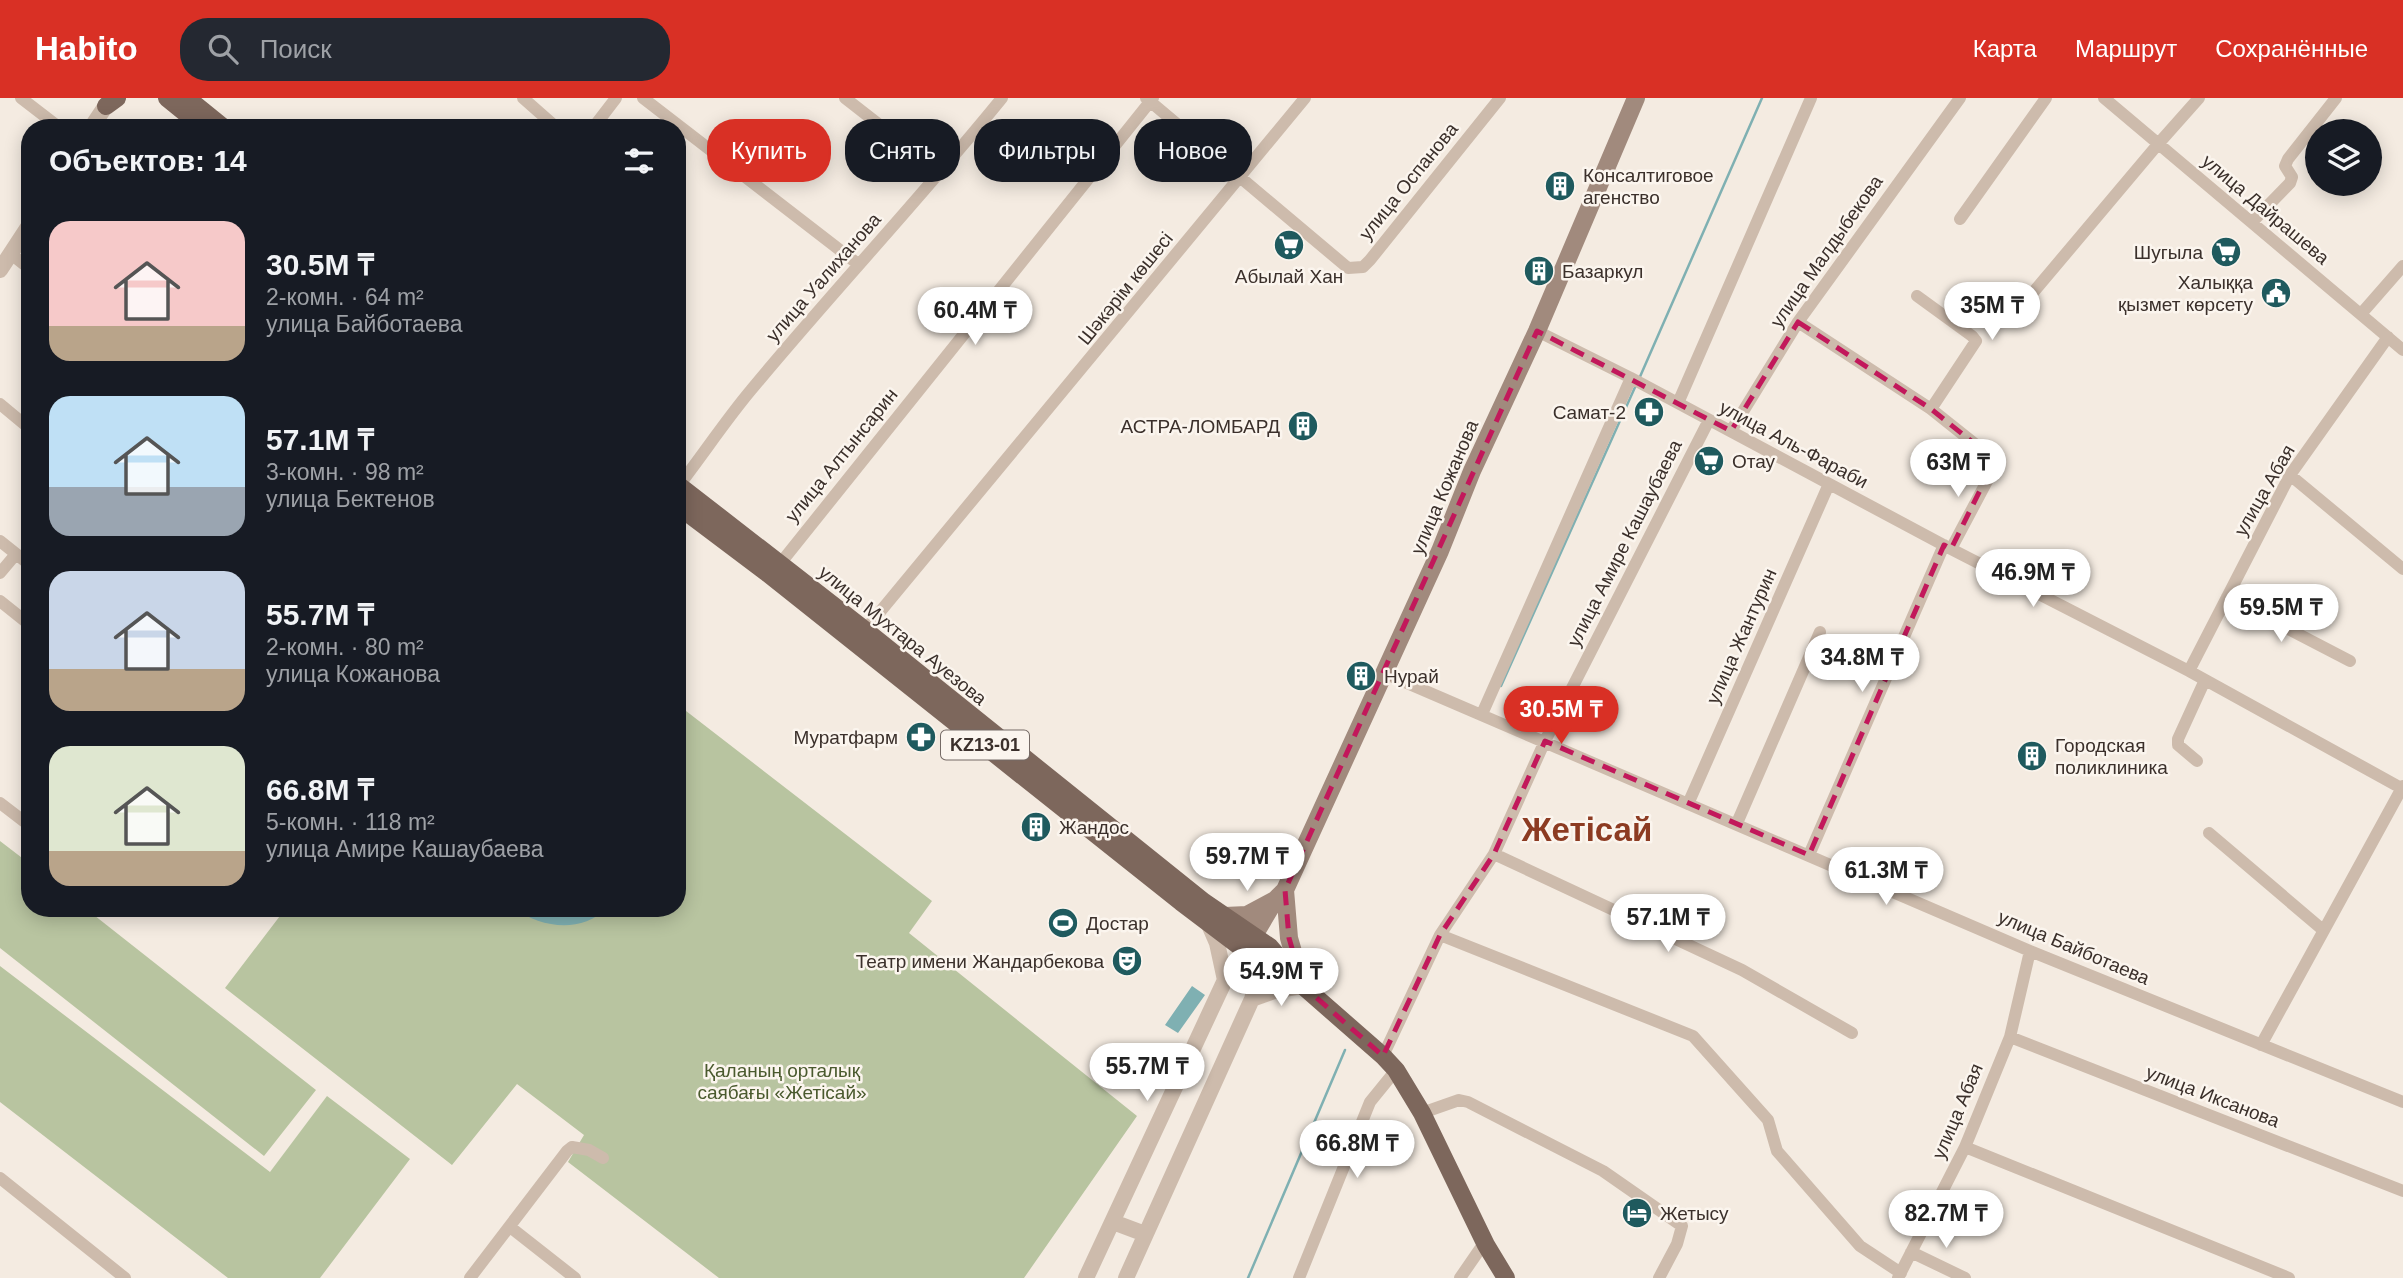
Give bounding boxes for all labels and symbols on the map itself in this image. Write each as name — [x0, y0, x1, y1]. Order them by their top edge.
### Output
street label: улица Оспанова — [1355, 118, 1462, 244]
street label: улица Дайрашева — [2198, 150, 2334, 269]
place label: Консалтиговое агенство — [1583, 165, 1714, 208]
building icon: Консалтиговое агенство — [1543, 169, 1577, 203]
street label: улица Малдыбекова — [1766, 171, 1887, 331]
street label: улица Уалиханова — [762, 209, 885, 346]
street label: Шәкәрім көшесі — [1074, 228, 1177, 349]
supermarket icon: Абылай Хан — [1272, 228, 1306, 262]
supermarket icon: Шугыла — [2209, 235, 2243, 269]
place label: Шугыла — [2134, 242, 2203, 263]
building icon: Базаркул — [1522, 254, 1556, 288]
place label: Базаркул — [1562, 261, 1643, 282]
place label: Абылай Хан — [1235, 266, 1343, 287]
place label: Халыққа қызмет көрсету — [2118, 272, 2253, 315]
public building icon: Халыққа қызмет көрсету — [2259, 276, 2293, 310]
pin: 35M ₸ — [1943, 282, 2041, 342]
pin: 60.4M ₸ — [910, 288, 1040, 347]
street label: улица Алтынсарин — [781, 384, 902, 526]
pharmacy icon: Самат-2 — [1632, 395, 1666, 429]
street label: улица Аль-Фараби — [1716, 396, 1872, 492]
place label: Самат-2 — [1553, 402, 1626, 423]
building icon: АСТРА-ЛОМБАРД — [1286, 409, 1320, 443]
place label: АСТРА-ЛОМБАРД — [1121, 416, 1280, 437]
street label: улица Кожанова — [1407, 417, 1482, 557]
street label: улица Амире Кашаубаева — [1563, 436, 1686, 650]
pin: 63M ₸ — [1909, 440, 2007, 499]
street label: улица Абая — [2230, 441, 2299, 539]
supermarket icon: Отау — [1692, 444, 1726, 478]
place label: Отау — [1732, 451, 1776, 472]
pin: 46.9M ₸ — [1968, 550, 2098, 609]
street label: улица Мухтара Ауезова — [815, 561, 991, 710]
street label: улица Жантурин — [1702, 565, 1781, 707]
pin: 59.5M ₸ — [2216, 584, 2346, 644]
pin: 34.8M ₸ — [1797, 634, 1927, 694]
building icon: Нурай — [1344, 659, 1378, 693]
place label: Нурай — [1384, 666, 1439, 687]
pin: 30.5M ₸ — [1496, 686, 1626, 746]
pharmacy icon: Муратфарм — [904, 720, 938, 754]
place label: Муратфарм — [793, 727, 898, 748]
road number: KZ13-01 — [941, 730, 1029, 760]
place label: Городская поликлиника — [2055, 735, 2168, 778]
building icon: Городская поликлиника — [2015, 739, 2049, 773]
building icon: Жандос — [1019, 810, 1053, 844]
district label: Жетісай — [1521, 811, 1652, 848]
place label: Жандос — [1059, 817, 1129, 838]
pin: 59.7M ₸ — [1182, 834, 1312, 893]
pin: 61.3M ₸ — [1821, 848, 1951, 907]
pin: 57.1M ₸ — [1603, 894, 1733, 954]
sports icon: Достар — [1046, 906, 1080, 940]
street label: улица Байботаева — [1995, 906, 2153, 989]
place label: Достар — [1086, 913, 1149, 934]
theatre icon: Театр имени Жандарбекова — [1110, 944, 1144, 978]
pin: 54.9M ₸ — [1216, 948, 1346, 1008]
place label: Театр имени Жандарбекова — [856, 951, 1104, 972]
pin: 55.7M ₸ — [1082, 1044, 1212, 1103]
park label: Қаланың орталық саябағы «Жетісай» — [697, 1060, 867, 1103]
street label: улица Абая — [1928, 1060, 1987, 1162]
street label: улица Иксанова — [2143, 1061, 2283, 1132]
pin: 66.8M ₸ — [1292, 1121, 1422, 1180]
pin: 82.7M ₸ — [1881, 1190, 2011, 1250]
hotel icon: Жетысу — [1620, 1196, 1654, 1230]
place label: Жетысу — [1660, 1203, 1729, 1224]

